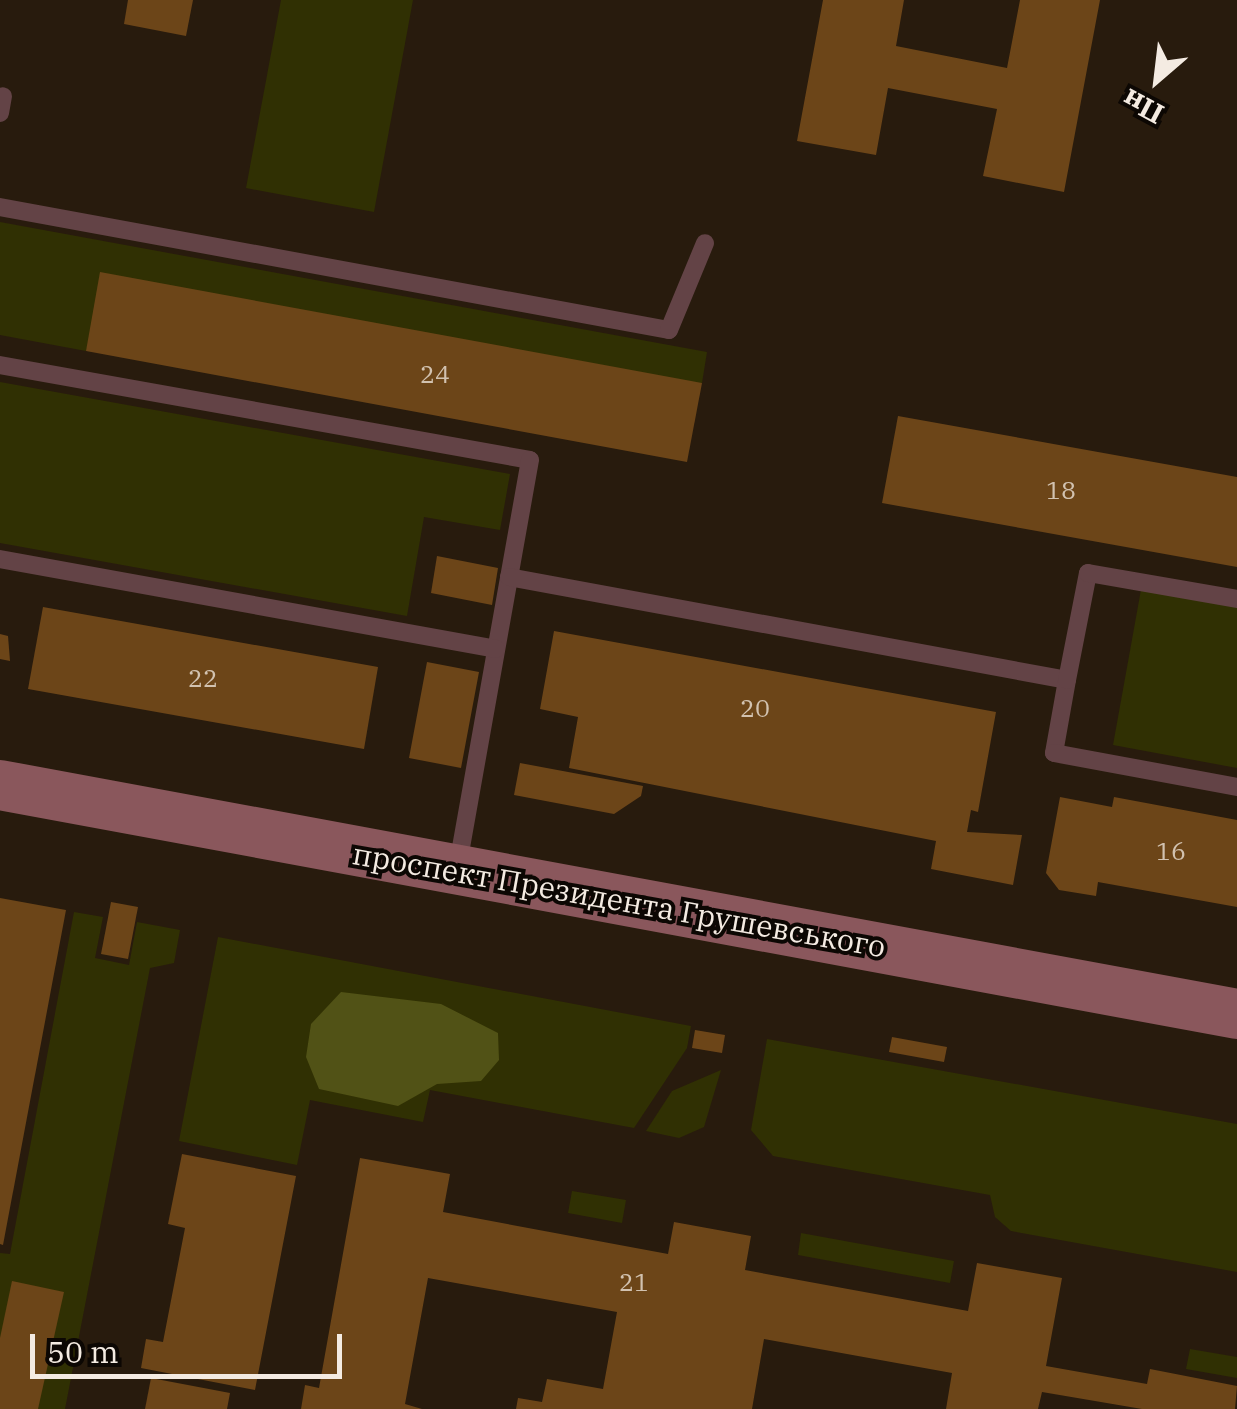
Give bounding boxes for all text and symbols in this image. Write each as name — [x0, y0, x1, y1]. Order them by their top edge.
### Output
north arrow — [1107, 30, 1207, 130]
text: Пн — [1116, 81, 1170, 133]
house number: 24 — [420, 359, 450, 389]
house number: 18 — [1046, 475, 1076, 505]
house number: 22 — [188, 663, 218, 693]
house number: 20 — [740, 693, 770, 723]
street label: проспект Президента Грушевського — [350, 835, 888, 965]
house number: 16 — [1156, 836, 1186, 866]
house number: 21 — [619, 1267, 649, 1297]
scale bar — [35, 1314, 348, 1376]
text: 50 m — [47, 1332, 119, 1371]

